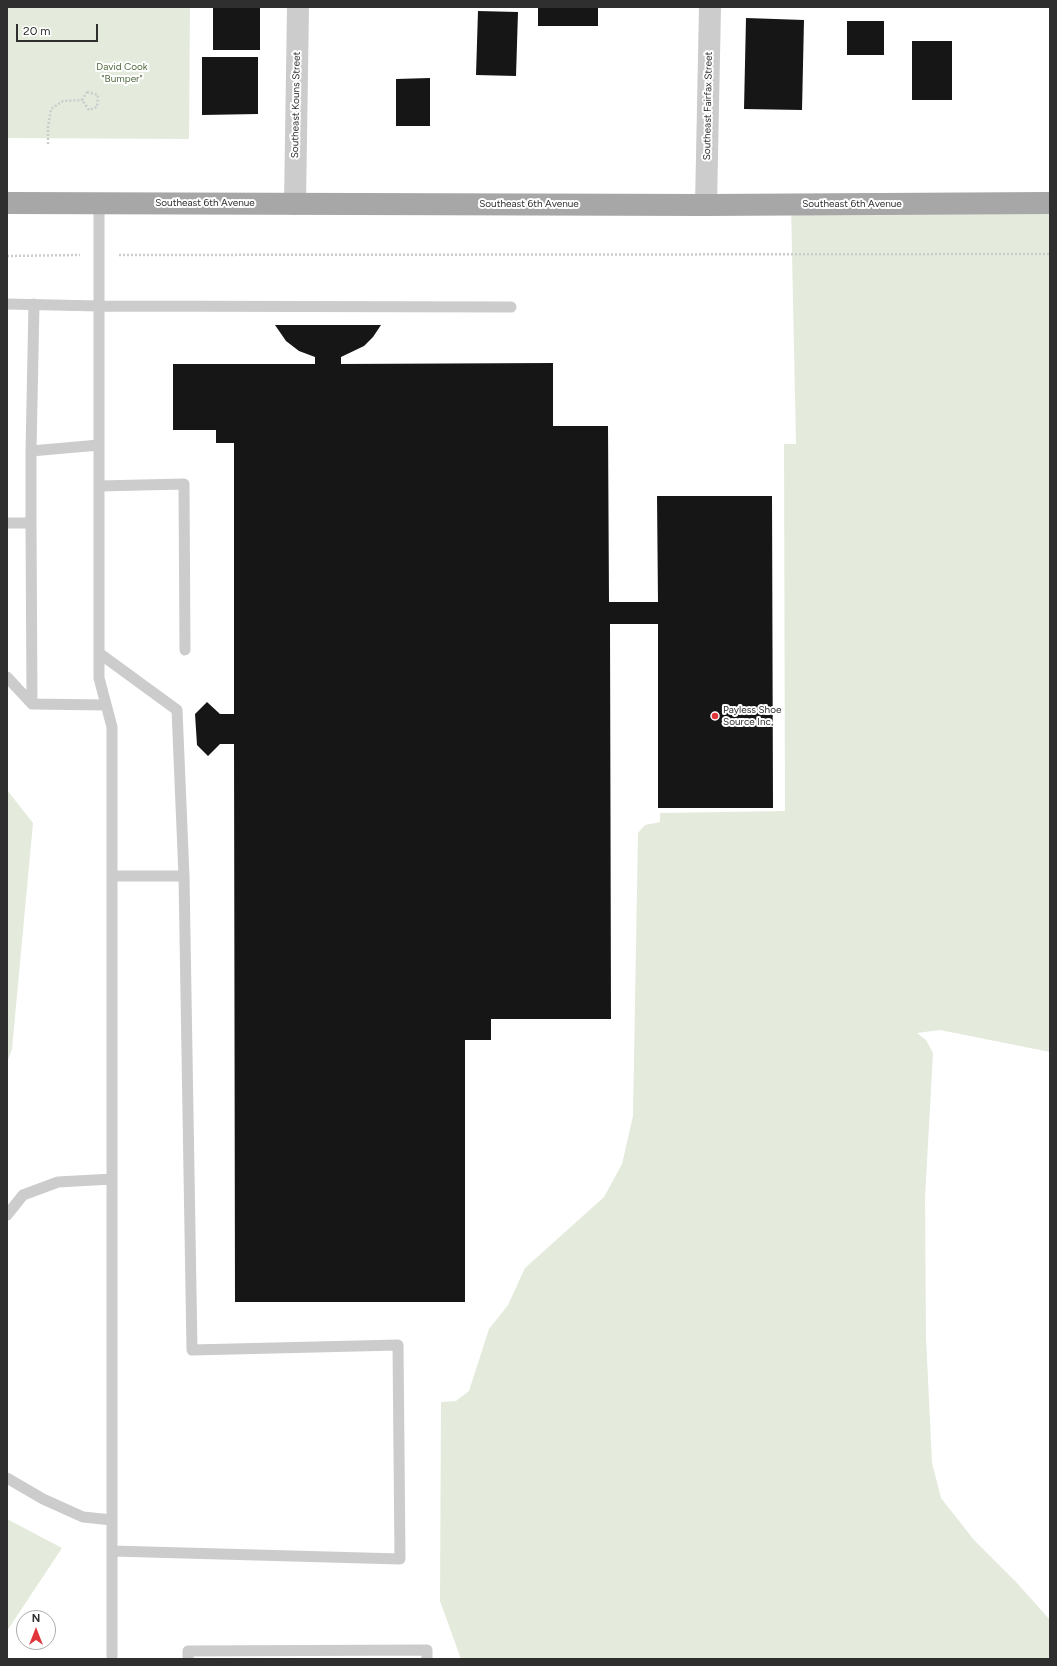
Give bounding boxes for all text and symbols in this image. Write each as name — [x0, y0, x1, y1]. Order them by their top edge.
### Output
scale bar — [18, 16, 100, 42]
text: 20 m — [23, 24, 51, 38]
street label: Southeast Kouns Street — [289, 52, 303, 158]
street label: Southeast Fairfax Street — [701, 52, 715, 160]
park label: David Cook "Bumper" — [96, 61, 148, 84]
street label: Southeast 6th Avenue — [155, 197, 255, 209]
street label: Southeast 6th Avenue — [479, 198, 579, 210]
street label: Southeast 6th Avenue — [802, 198, 902, 210]
place label: Payless Shoe Source Inc. — [723, 704, 781, 728]
marker: Payless Shoe Source Inc. — [710, 711, 720, 721]
north arrow — [16, 1610, 56, 1650]
text: N — [32, 1612, 40, 1625]

